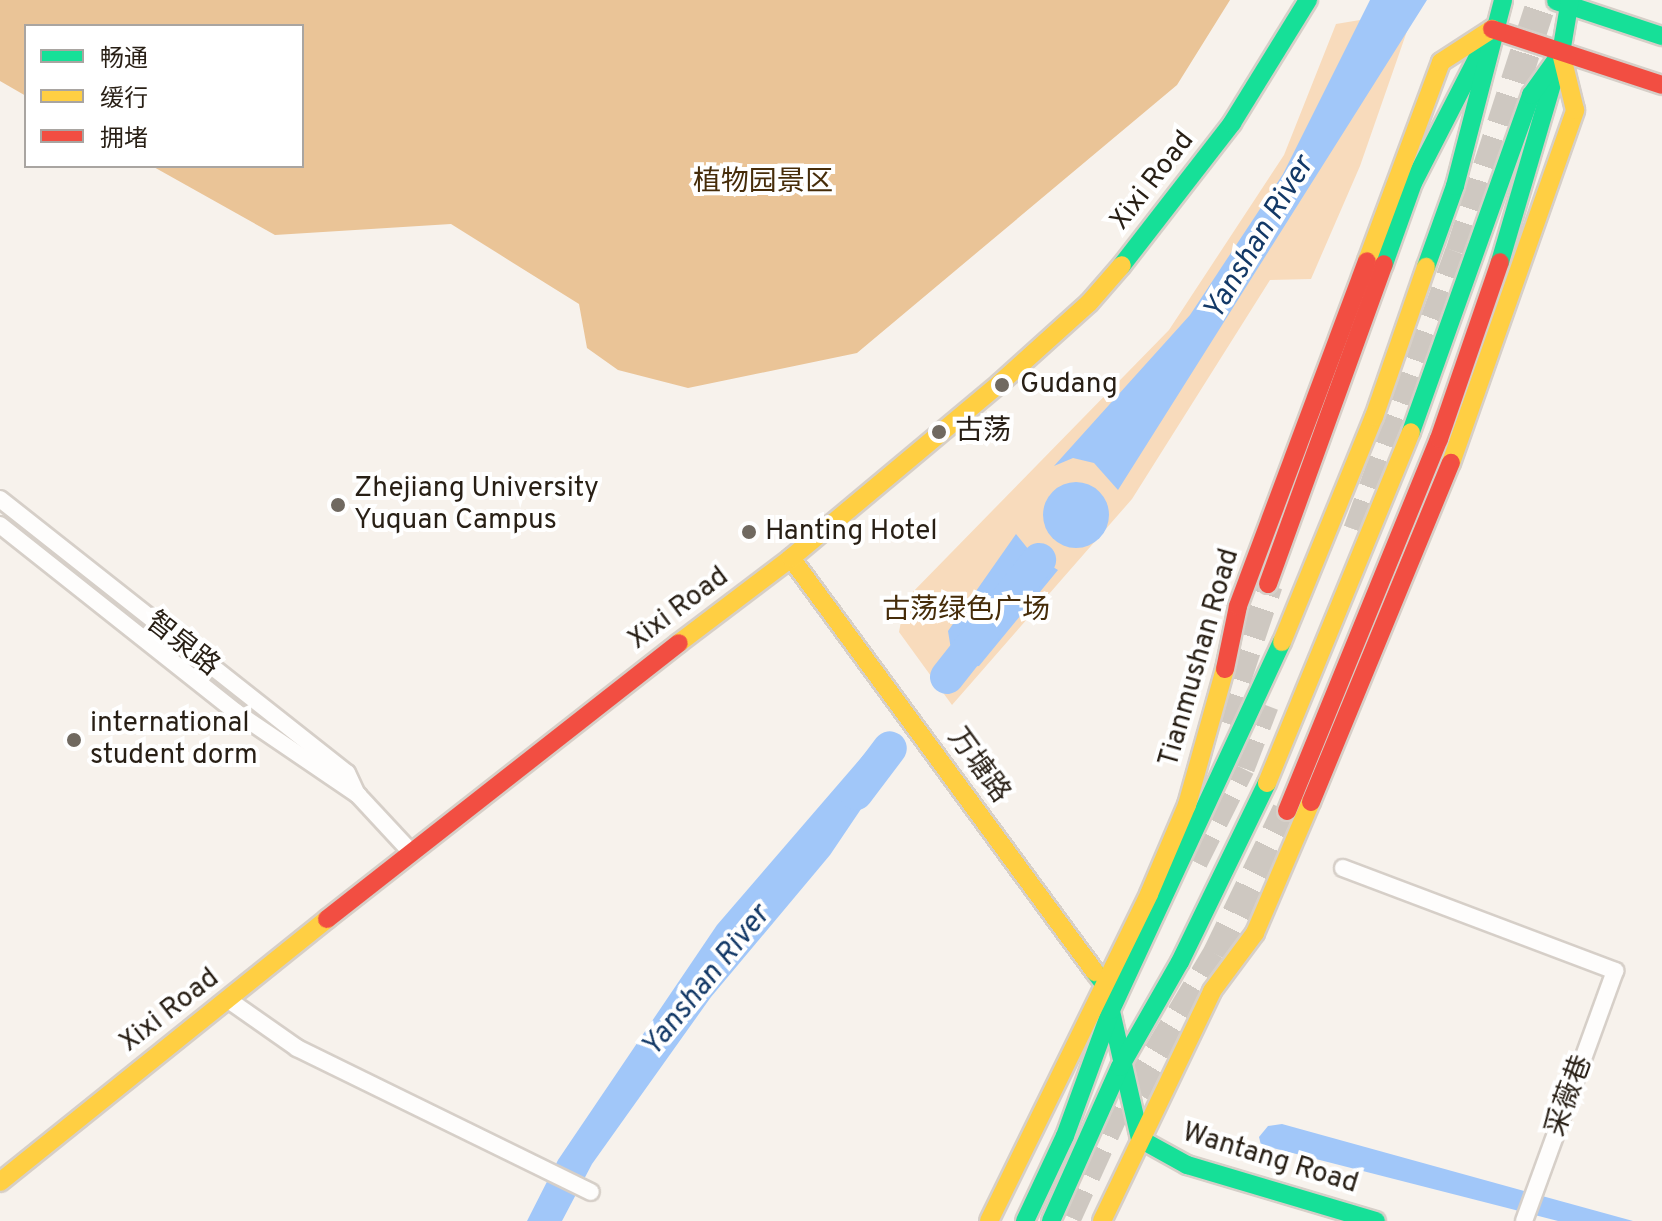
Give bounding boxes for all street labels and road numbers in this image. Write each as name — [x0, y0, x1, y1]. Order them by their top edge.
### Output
street label: Xixi Road — [1104, 125, 1202, 237]
street label: Tianmushan Road — [1153, 545, 1247, 771]
street label: Xixi Road — [622, 561, 736, 657]
street label: 智泉路 — [139, 606, 225, 684]
street label: 万塘路 — [940, 722, 1016, 810]
street label: Xixi Road — [114, 962, 226, 1060]
street label: 采薇巷 — [1540, 1051, 1600, 1141]
street label: Wantang Road — [1178, 1116, 1362, 1202]

